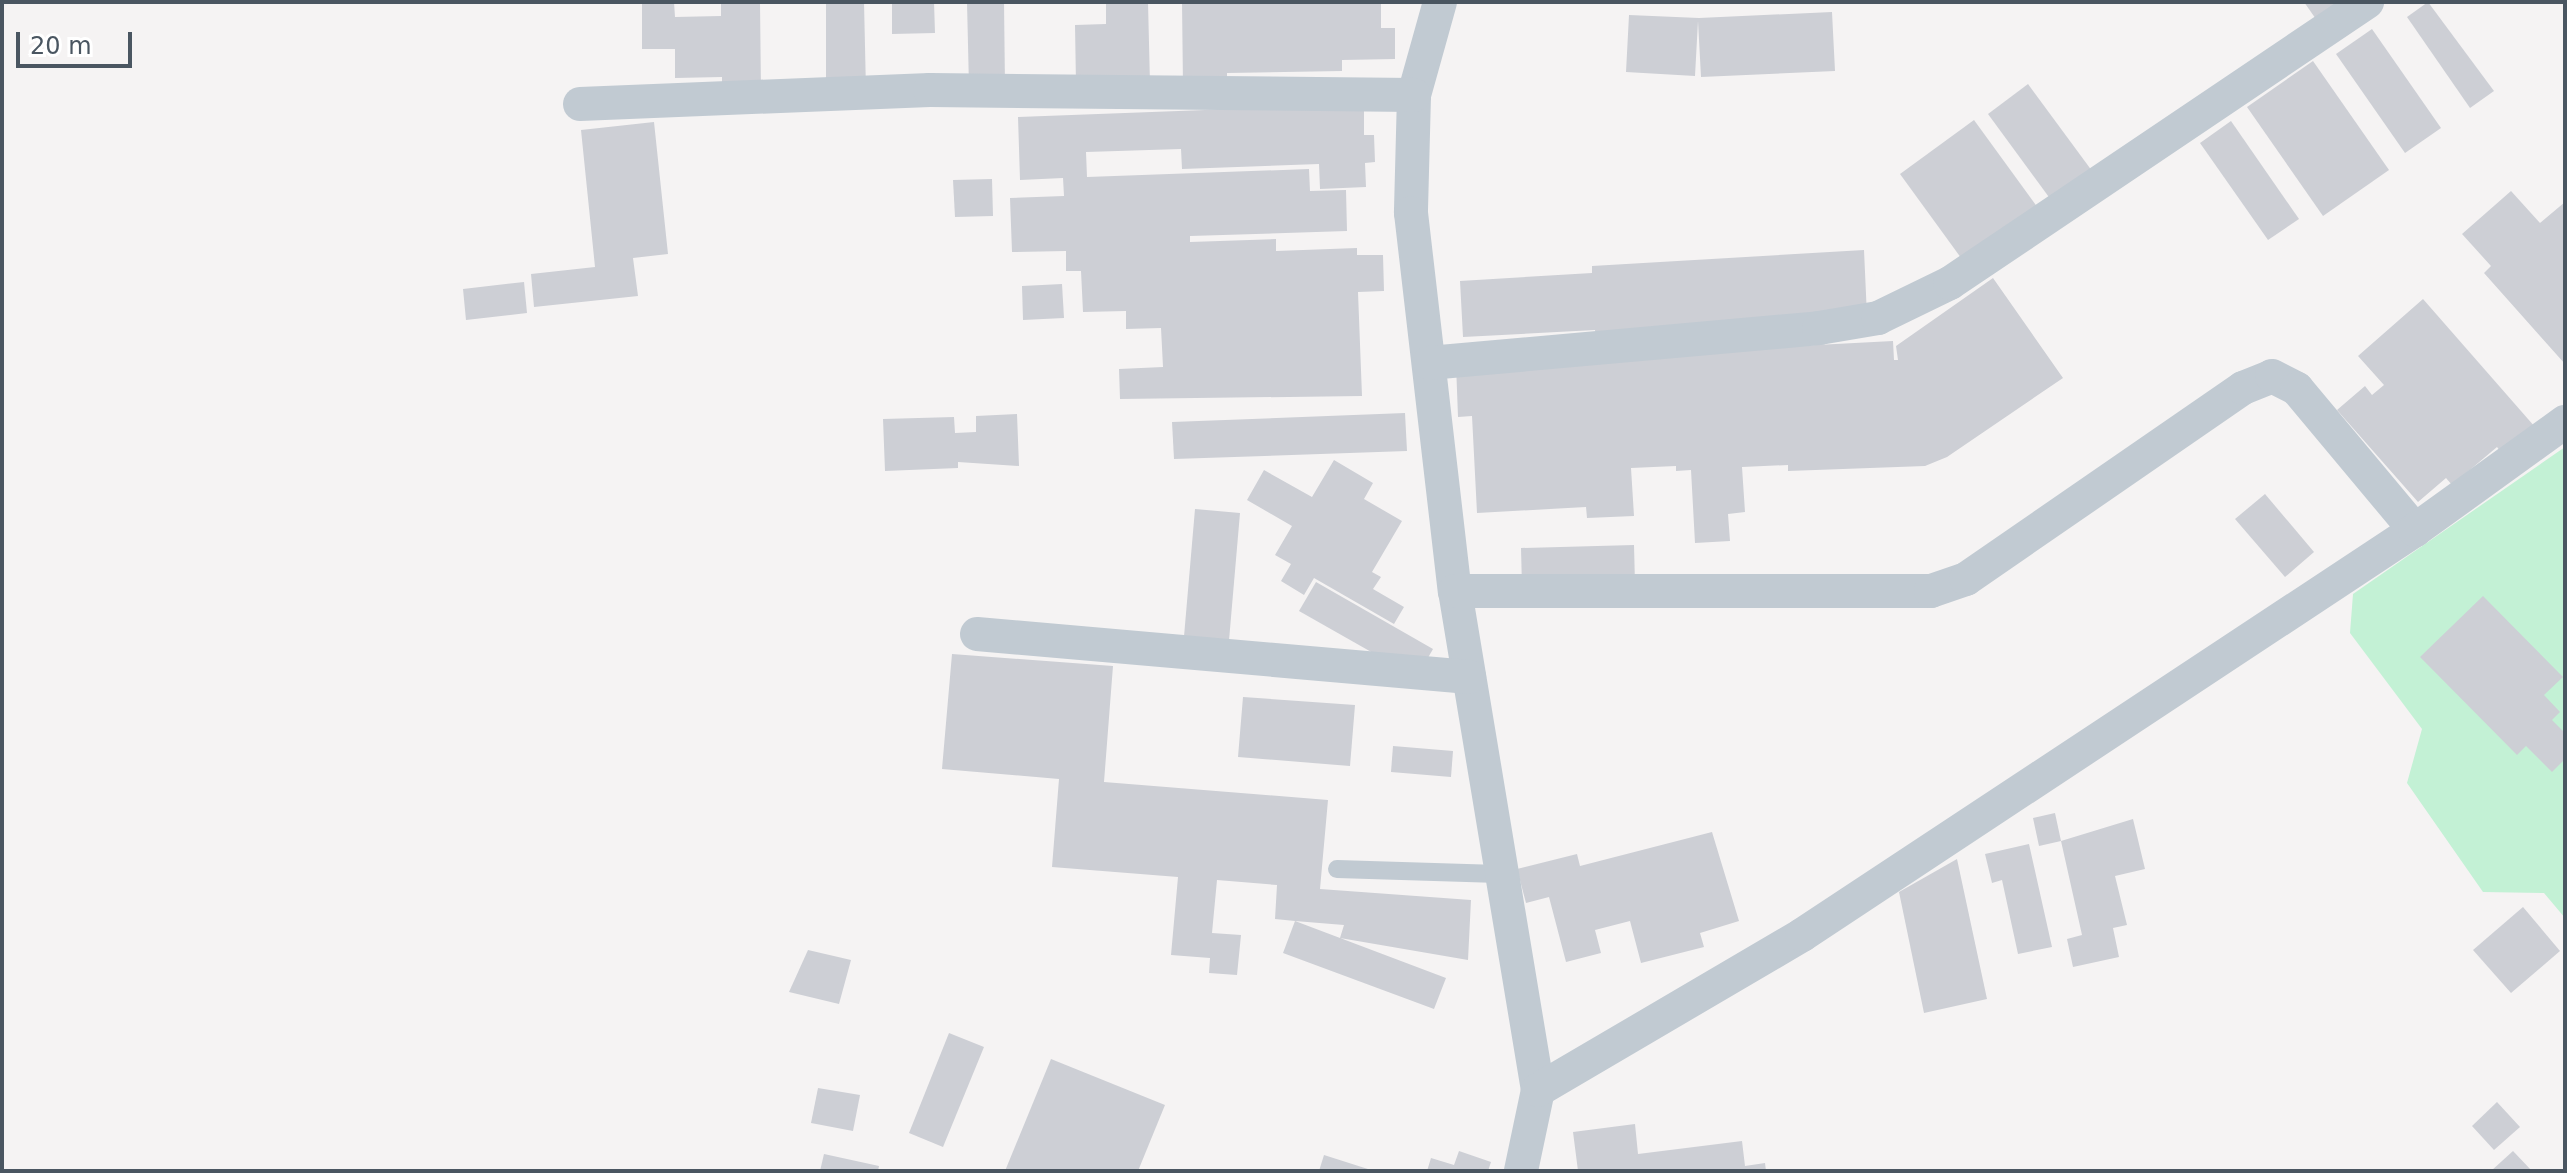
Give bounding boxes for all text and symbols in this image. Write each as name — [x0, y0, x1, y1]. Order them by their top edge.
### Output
scale bar — [20, 16, 136, 66]
text: 20 m — [30, 32, 92, 60]

